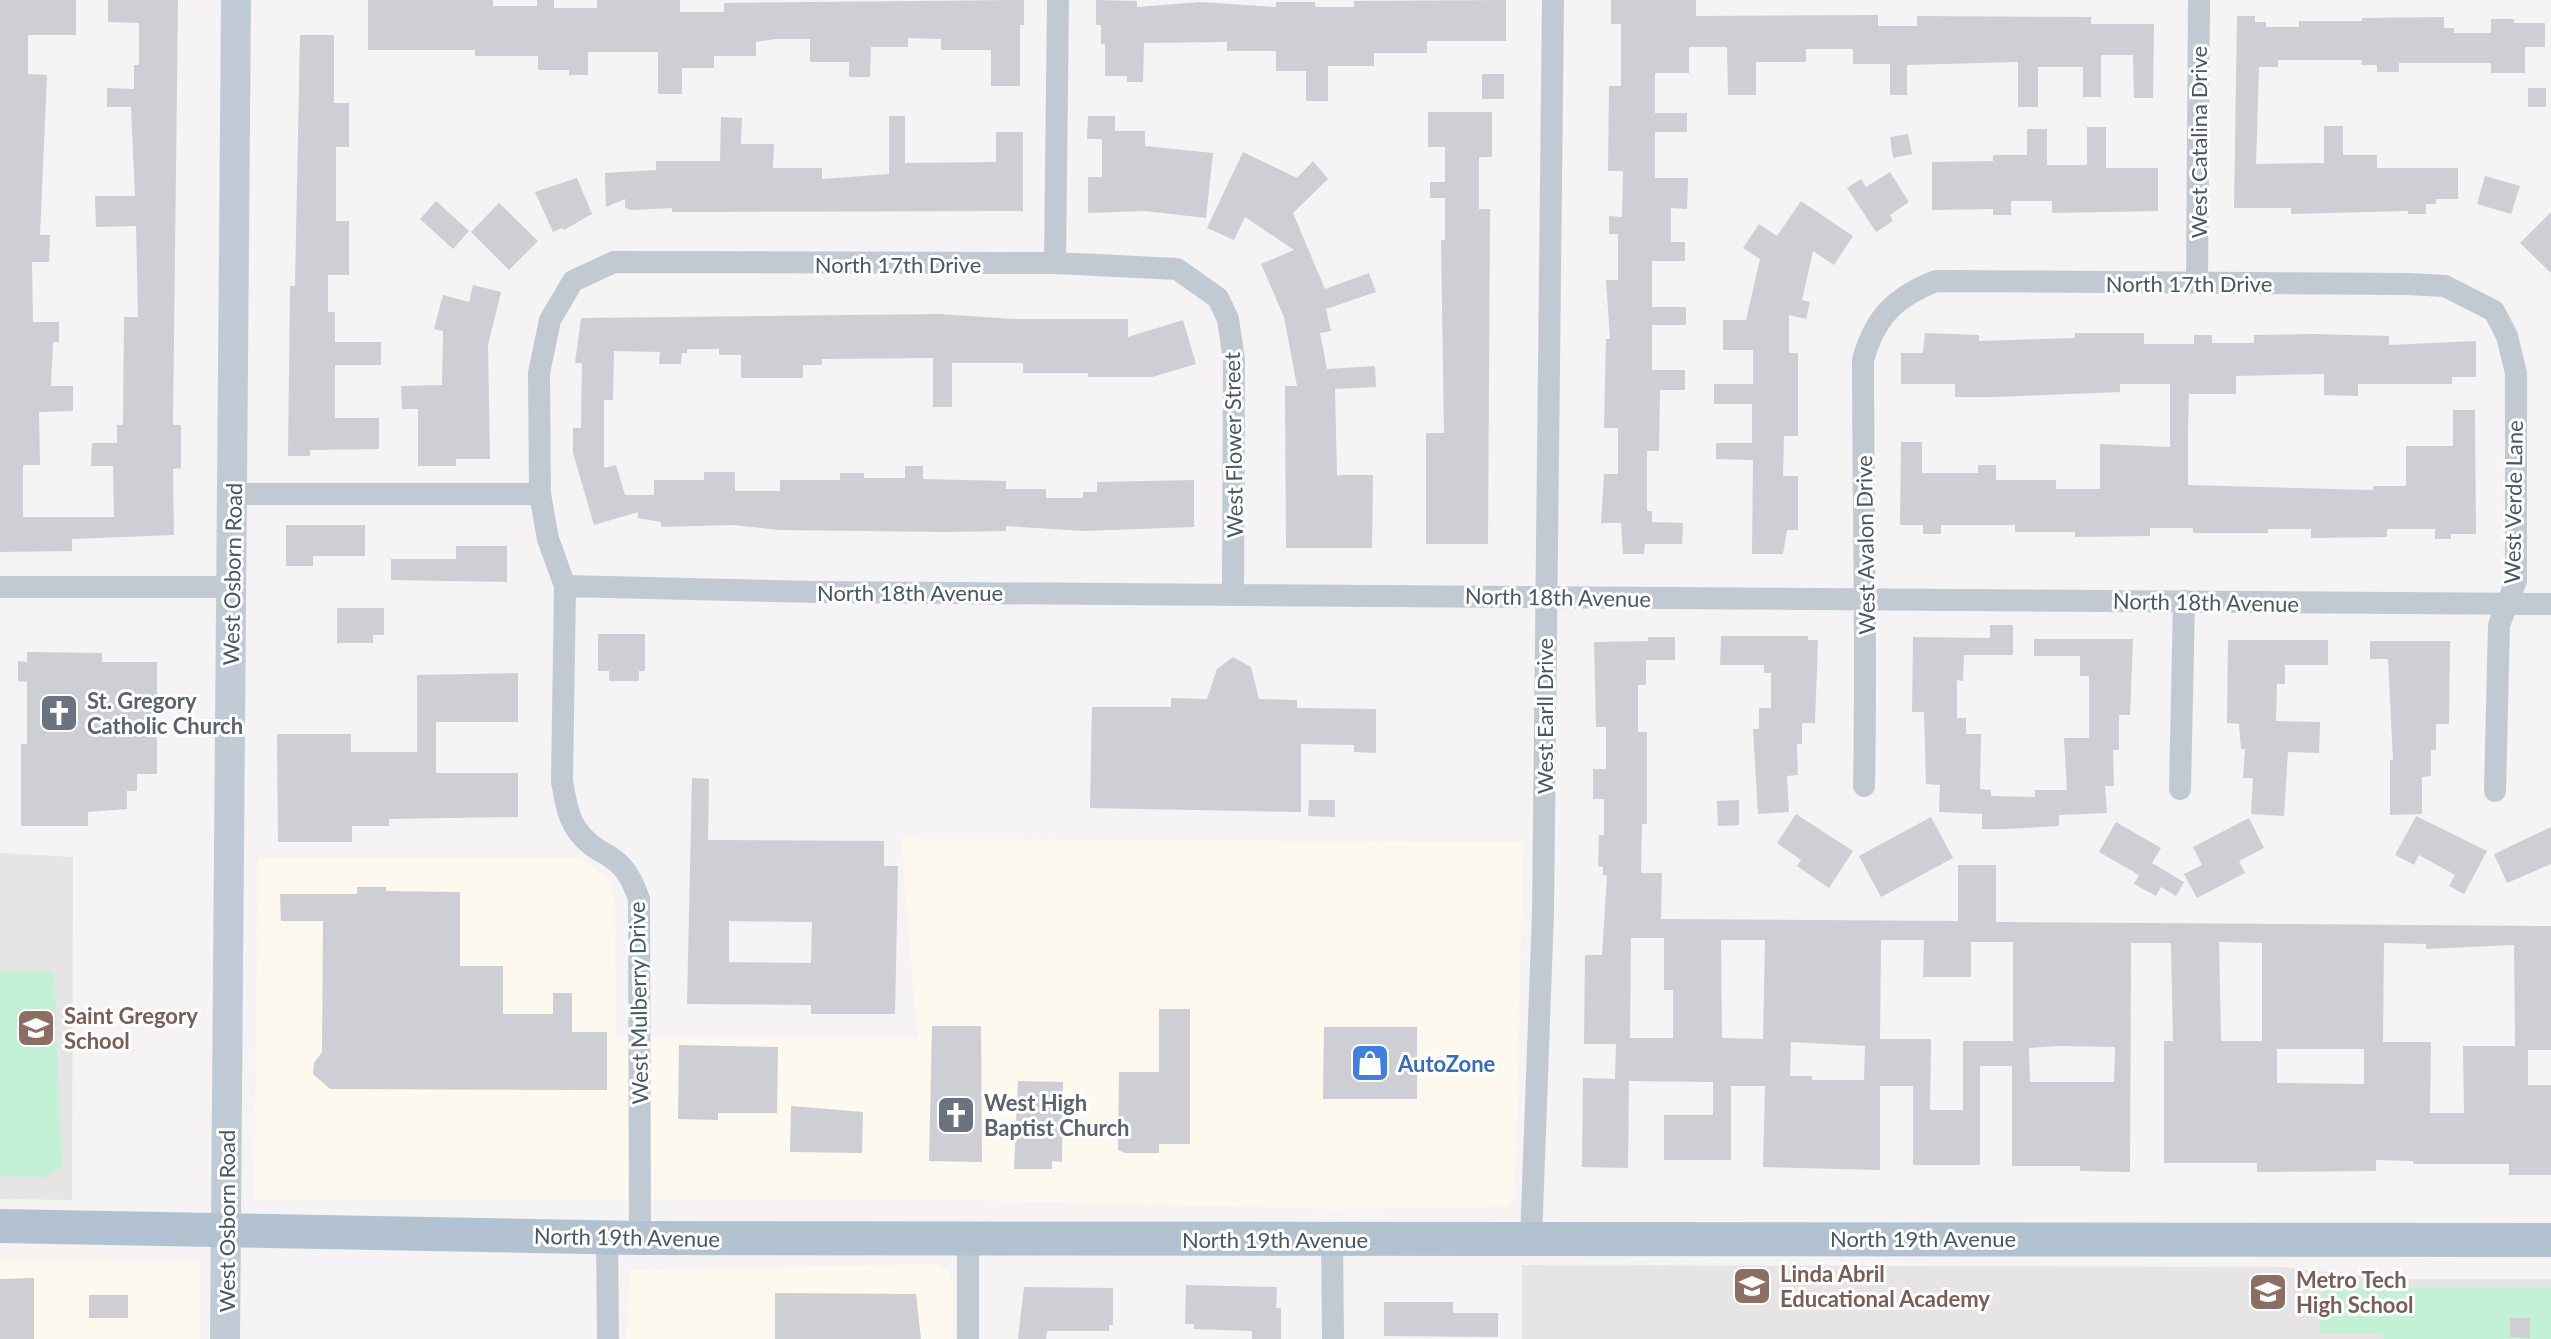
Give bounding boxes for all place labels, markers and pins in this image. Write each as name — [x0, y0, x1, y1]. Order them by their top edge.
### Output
place label: St. Gregory Catholic Church — [87, 687, 243, 739]
church icon: St. Gregory Catholic Church — [38, 692, 80, 734]
place label: Saint Gregory School — [64, 1002, 198, 1054]
school or university icon: Saint Gregory School — [15, 1007, 57, 1049]
shop icon: AutoZone — [1349, 1042, 1391, 1084]
place label: AutoZone — [1397, 1050, 1496, 1077]
place label: West High Baptist Church — [984, 1089, 1129, 1141]
church icon: West High Baptist Church — [935, 1094, 977, 1136]
place label: Linda Abril Educational Academy — [1780, 1260, 1990, 1312]
school or university icon: Linda Abril Educational Academy — [1731, 1265, 1773, 1307]
place label: Metro Tech High School — [2296, 1266, 2414, 1318]
school or university icon: Metro Tech High School — [2247, 1271, 2289, 1313]

